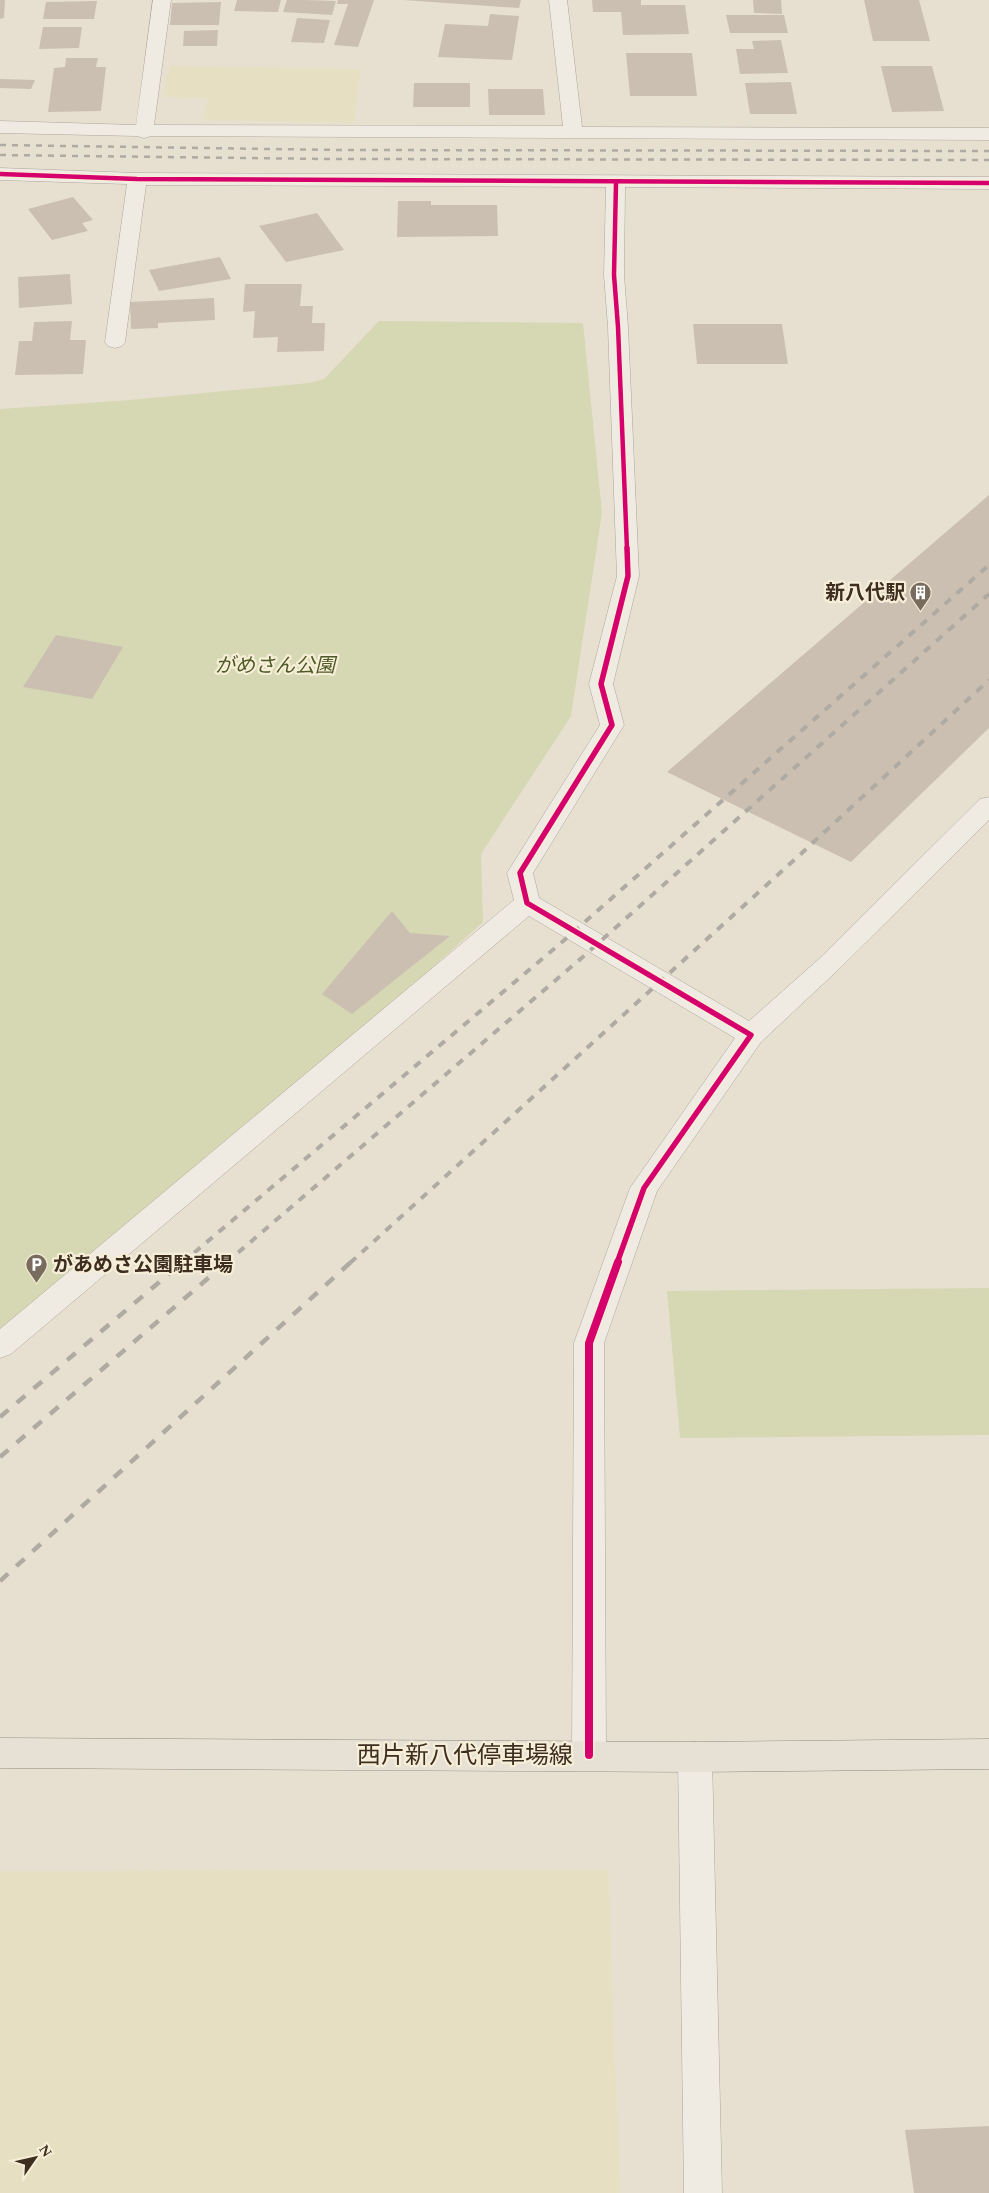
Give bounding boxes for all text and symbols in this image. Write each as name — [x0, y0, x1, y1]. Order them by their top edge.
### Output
place label: 新八代駅 — [825, 578, 905, 608]
building icon: 新八代駅 — [909, 580, 933, 611]
park label: がめさん公園 — [215, 651, 338, 681]
place label: があめさ公園駐車場 — [53, 1250, 233, 1280]
parking icon: があめさ公園駐車場 — [25, 1252, 49, 1283]
street label: 西片新八代停車場線 — [357, 1738, 573, 1774]
north arrow — [10, 2133, 60, 2183]
text: N — [33, 2140, 57, 2162]

